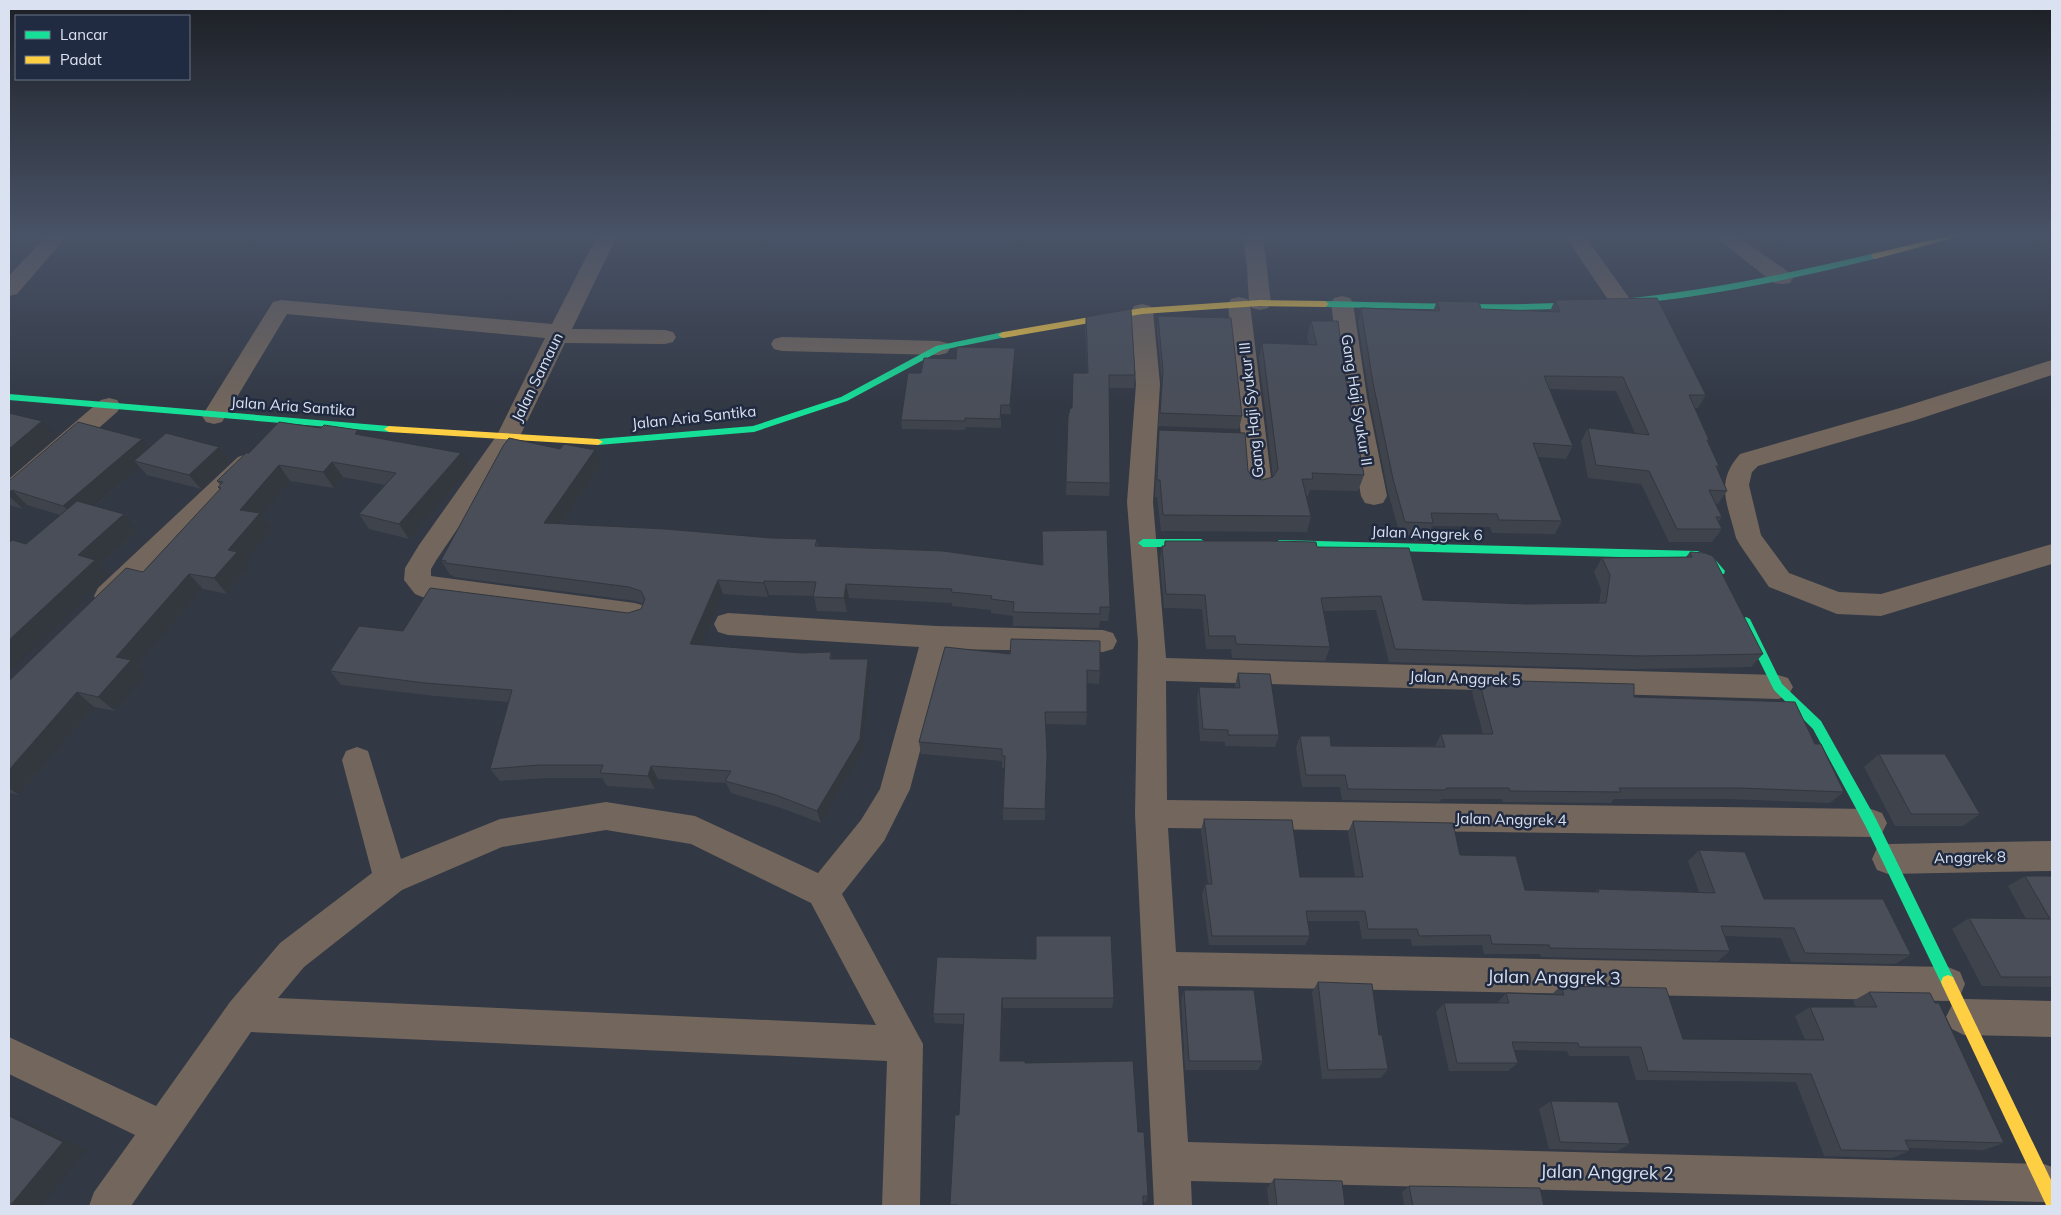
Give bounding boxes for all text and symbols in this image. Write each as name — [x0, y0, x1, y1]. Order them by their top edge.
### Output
legend — [15, 15, 190, 80]
text: Lancar — [60, 25, 108, 44]
text: Padat — [60, 50, 102, 69]
street label: Jalan Samaun — [507, 329, 567, 425]
street label: Gang Haji Syukur II — [1337, 333, 1377, 467]
street label: Gang Haji Syukur III — [1234, 341, 1268, 479]
street label: Jalan Aria Santika — [230, 392, 356, 420]
street label: Jalan Aria Santika — [631, 401, 757, 433]
street label: Jalan Anggrek 6 — [1371, 522, 1483, 544]
street label: Jalan Anggrek 5 — [1409, 667, 1521, 689]
street label: Jalan Anggrek 4 — [1455, 809, 1567, 829]
street label: Anggrek 8 — [1934, 847, 2006, 867]
street label: Jalan Anggrek 3 — [1487, 964, 1621, 990]
street label: Jalan Anggrek 2 — [1540, 1159, 1674, 1185]

